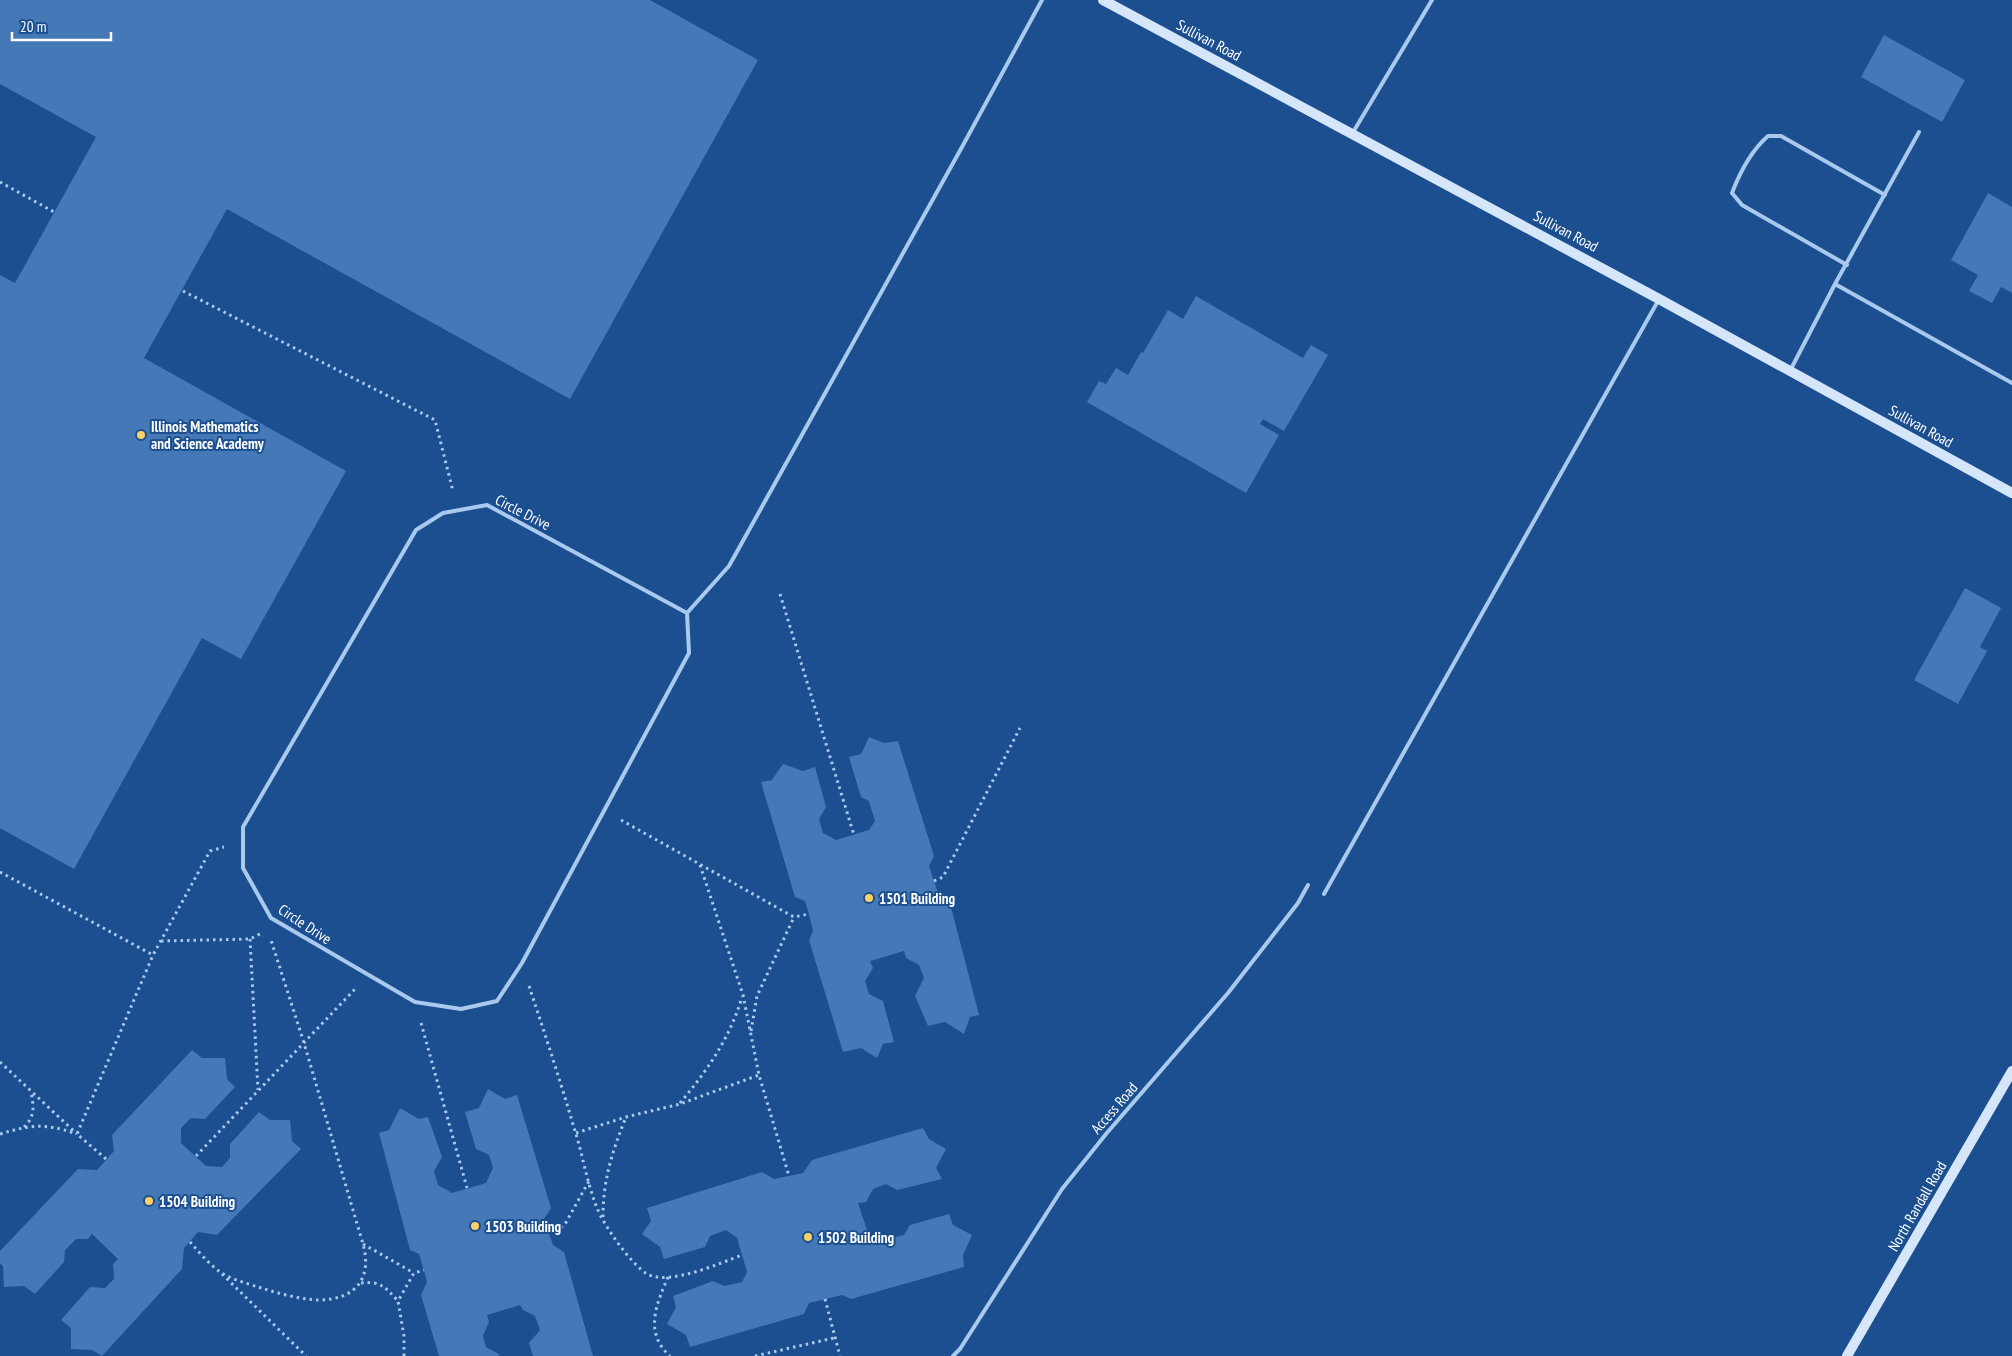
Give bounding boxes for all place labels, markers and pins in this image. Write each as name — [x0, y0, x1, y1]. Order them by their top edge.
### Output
place label: Illinois Mathematics and Science Academy — [151, 417, 265, 453]
marker: Illinois Mathematics and Science Academy — [135, 429, 147, 441]
place label: 1501 Building — [879, 889, 956, 908]
marker: 1501 Building — [863, 892, 875, 904]
place label: 1504 Building — [159, 1192, 236, 1211]
marker: 1504 Building — [143, 1195, 155, 1207]
place label: 1503 Building — [485, 1217, 562, 1236]
marker: 1503 Building — [469, 1220, 481, 1232]
place label: 1502 Building — [818, 1228, 895, 1247]
marker: 1502 Building — [802, 1231, 814, 1243]

